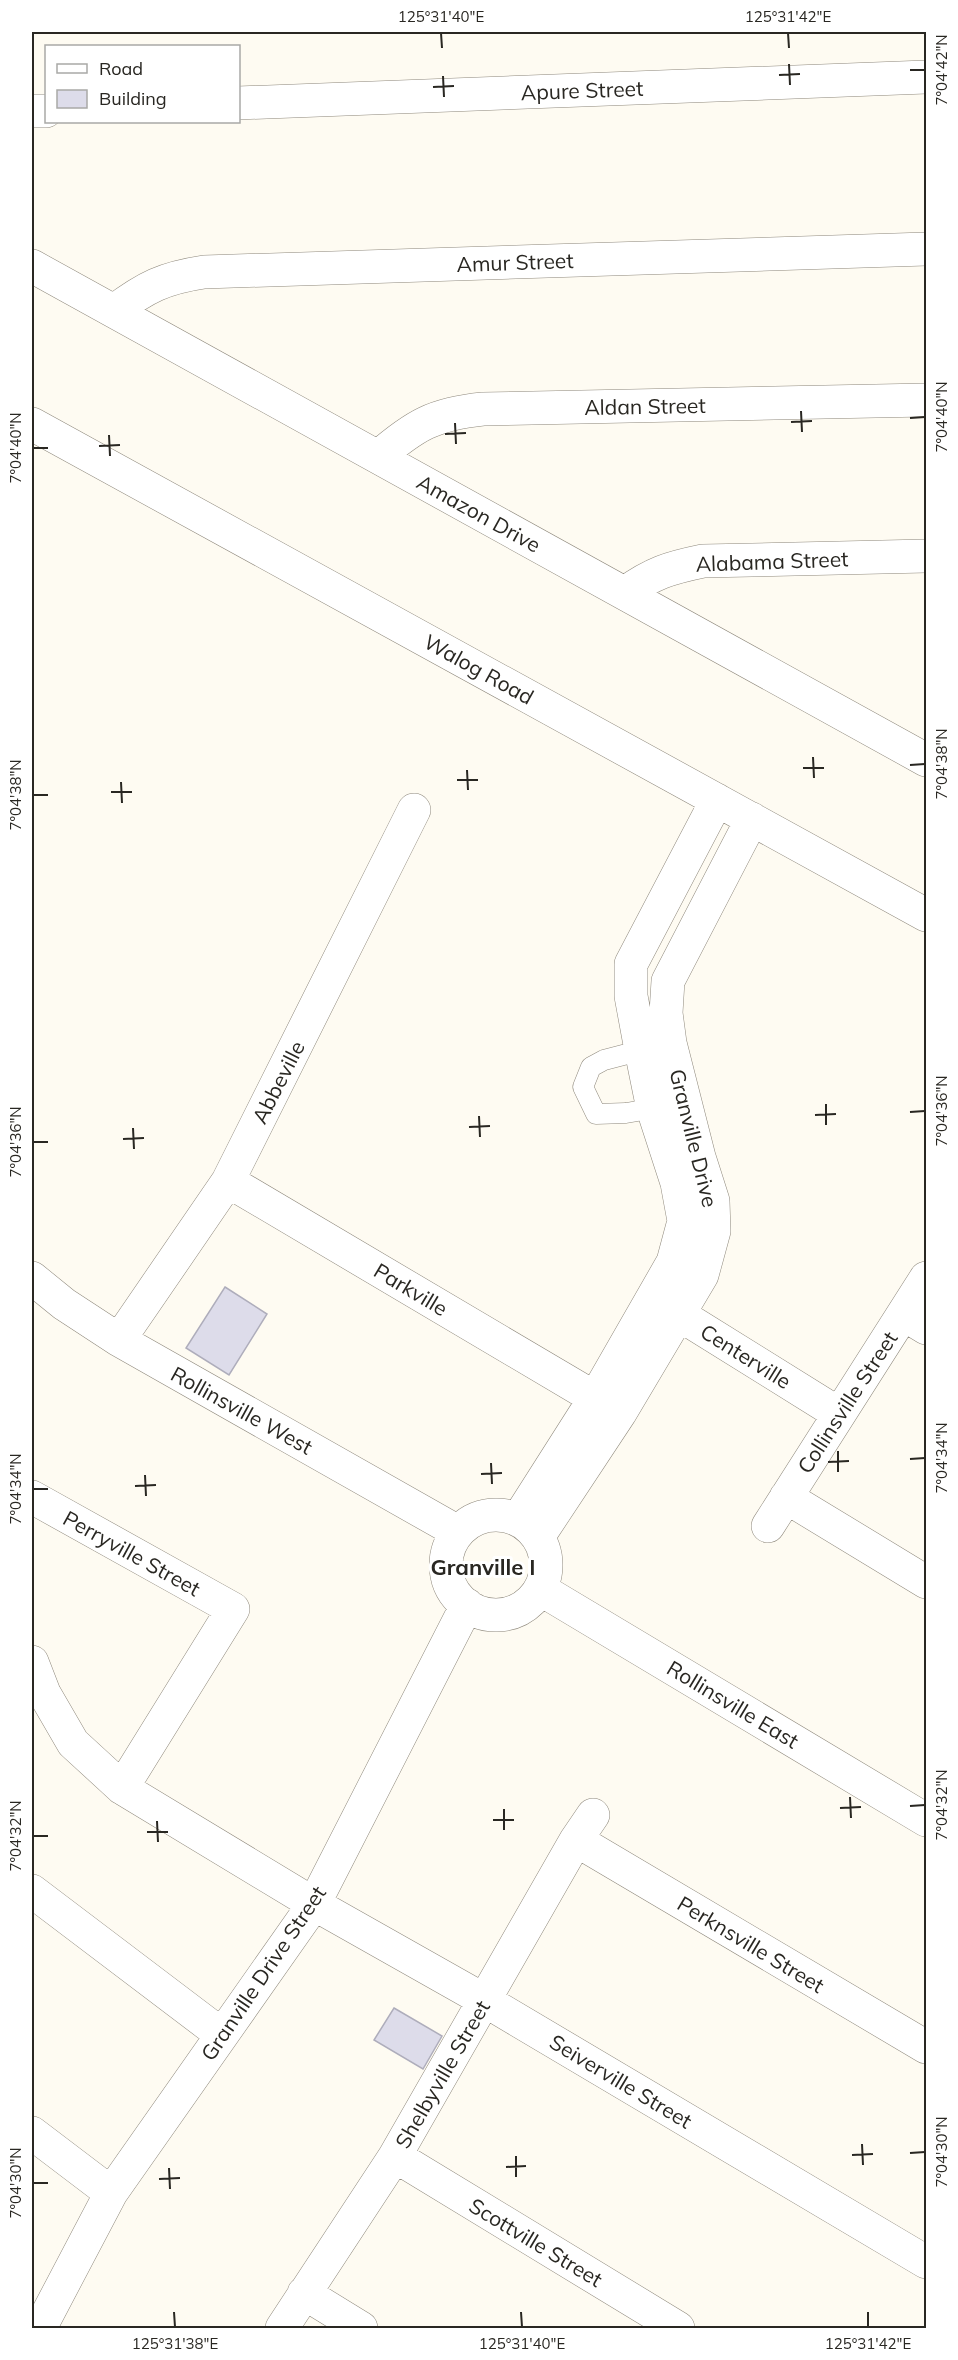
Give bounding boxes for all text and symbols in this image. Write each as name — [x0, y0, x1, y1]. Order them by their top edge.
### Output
text: 125°31'40"E — [398, 7, 484, 26]
text: 125°31'42"E — [745, 7, 831, 26]
text: 7°04'42"N — [932, 35, 951, 105]
legend — [45, 45, 240, 123]
text: Road — [99, 57, 143, 80]
street label: Apure Street — [520, 75, 644, 105]
text: Building — [99, 87, 167, 110]
street label: Amur Street — [456, 247, 574, 277]
text: 7°04'40"N — [932, 382, 951, 452]
street label: Aldan Street — [584, 392, 706, 420]
text: 7°04'40"N — [6, 413, 25, 483]
street label: Amazon Drive — [412, 468, 546, 558]
street label: Alabama Street — [695, 545, 849, 577]
street label: Walog Road — [420, 628, 538, 710]
text: 7°04'38"N — [932, 729, 951, 799]
text: 7°04'38"N — [6, 760, 25, 830]
street label: Abbeville — [246, 1036, 310, 1128]
street label: Granville Drive — [664, 1066, 724, 1210]
text: 7°04'36"N — [932, 1076, 951, 1146]
text: 7°04'36"N — [6, 1107, 25, 1177]
street label: Parkville — [369, 1257, 453, 1321]
street label: Centerville — [696, 1318, 796, 1394]
street label: Collinsville Street — [791, 1326, 903, 1478]
street label: Rollinsville West — [167, 1360, 317, 1460]
text: 7°04'34"N — [932, 1423, 951, 1493]
text: 7°04'34"N — [6, 1454, 25, 1524]
street label: Perryville Street — [59, 1505, 205, 1601]
district label: Granville I — [430, 1553, 536, 1581]
street label: Rollinsville East — [662, 1654, 804, 1754]
text: 7°04'32"N — [932, 1770, 951, 1840]
text: 7°04'32"N — [6, 1801, 25, 1871]
street label: Granville Drive Street — [195, 1881, 331, 2065]
street label: Perknsville Street — [673, 1890, 829, 1998]
street label: Shelbyville Street — [389, 1995, 495, 2153]
street label: Seiverville Street — [545, 2028, 697, 2134]
text: 7°04'30"N — [932, 2117, 951, 2187]
text: 7°04'30"N — [6, 2148, 25, 2218]
street label: Scottville Street — [465, 2192, 607, 2292]
text: 125°31'38"E — [132, 2334, 218, 2353]
text: 125°31'40"E — [479, 2334, 565, 2353]
text: 125°31'42"E — [825, 2334, 911, 2353]

